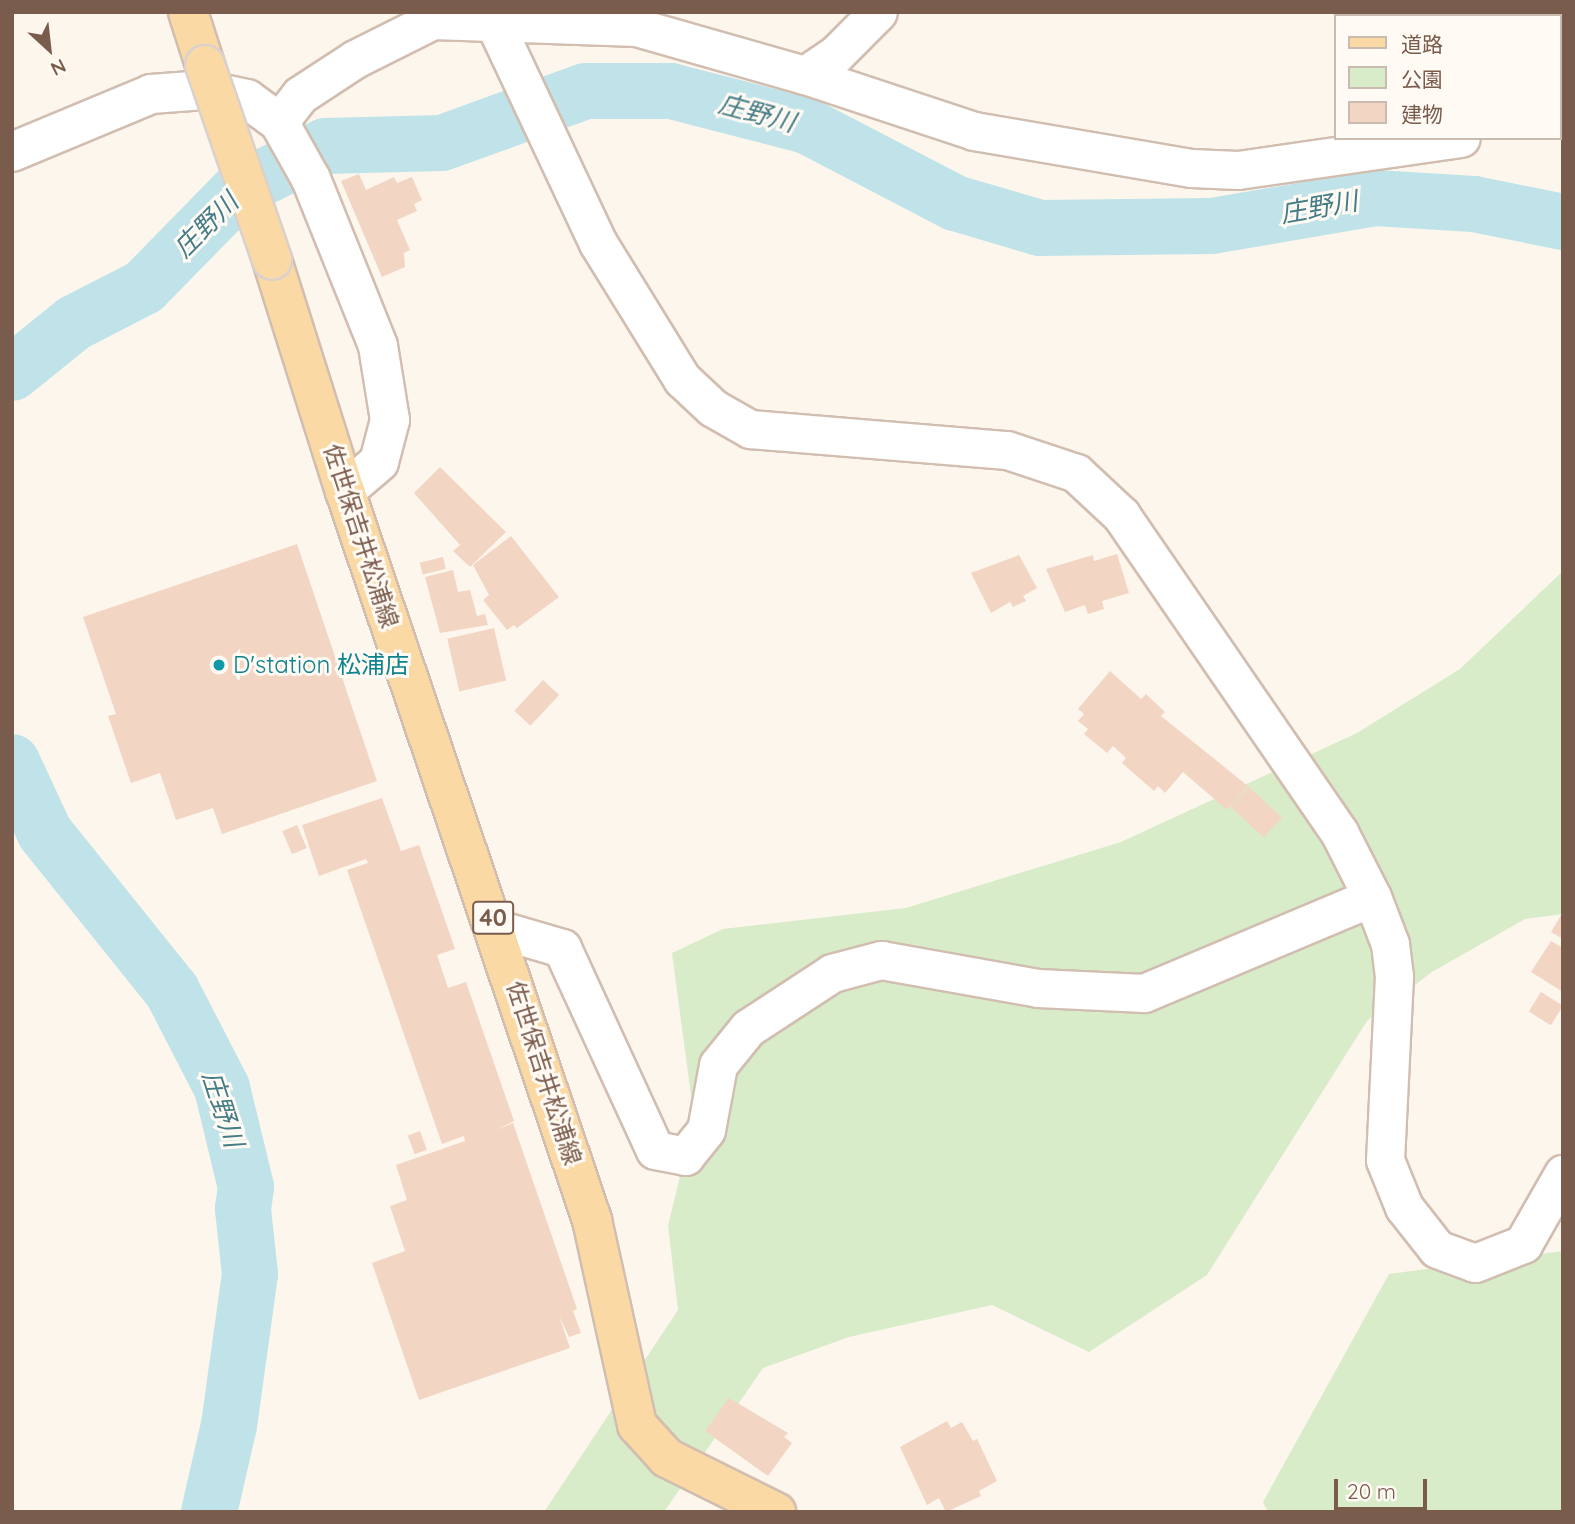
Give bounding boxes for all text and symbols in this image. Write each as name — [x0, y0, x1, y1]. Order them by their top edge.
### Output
north arrow — [14, 14, 84, 84]
legend — [1334, 14, 1561, 140]
text: 道路 — [1401, 31, 1443, 57]
text: N — [47, 54, 70, 82]
text: 公園 — [1401, 66, 1443, 92]
water label: 庄野川 — [715, 88, 799, 138]
text: 建物 — [1401, 101, 1443, 127]
water label: 庄野川 — [1278, 185, 1360, 229]
water label: 庄野川 — [167, 186, 245, 264]
street label: 佐世保吉井松浦線 — [318, 440, 404, 632]
place label: D'station 松浦店 — [233, 651, 409, 679]
marker: D'station 松浦店 — [211, 657, 227, 673]
road number: 40 — [472, 898, 514, 937]
street label: 佐世保吉井松浦線 — [501, 977, 587, 1169]
water label: 庄野川 — [196, 1067, 250, 1151]
scale bar — [1337, 1464, 1430, 1508]
text: 20 m — [1347, 1478, 1396, 1504]

